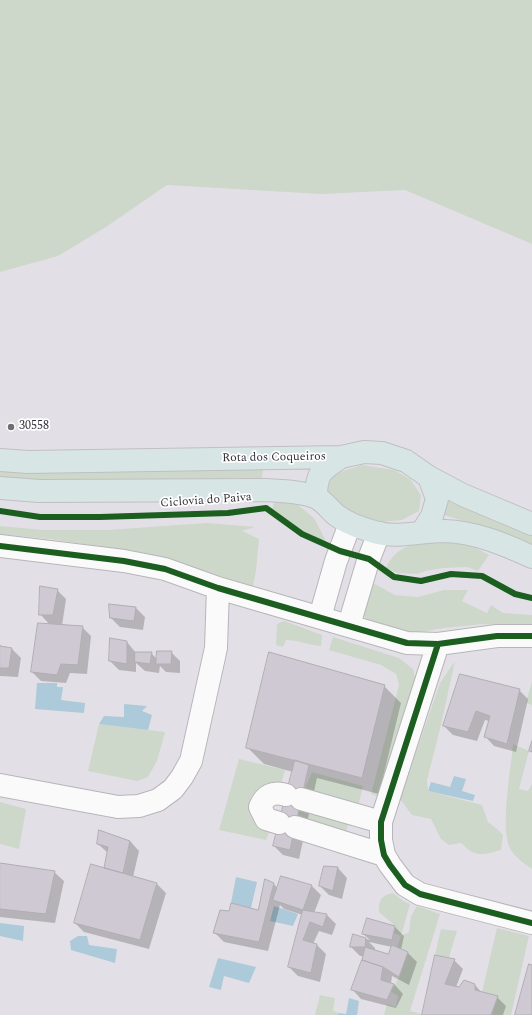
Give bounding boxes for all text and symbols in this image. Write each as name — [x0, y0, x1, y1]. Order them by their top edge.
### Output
place label: 30558 — [19, 420, 49, 434]
marker: 30558 — [6, 422, 16, 432]
street label: Rota dos Coqueiros — [222, 450, 326, 466]
street label: Ciclovia do Paiva — [160, 491, 252, 511]

